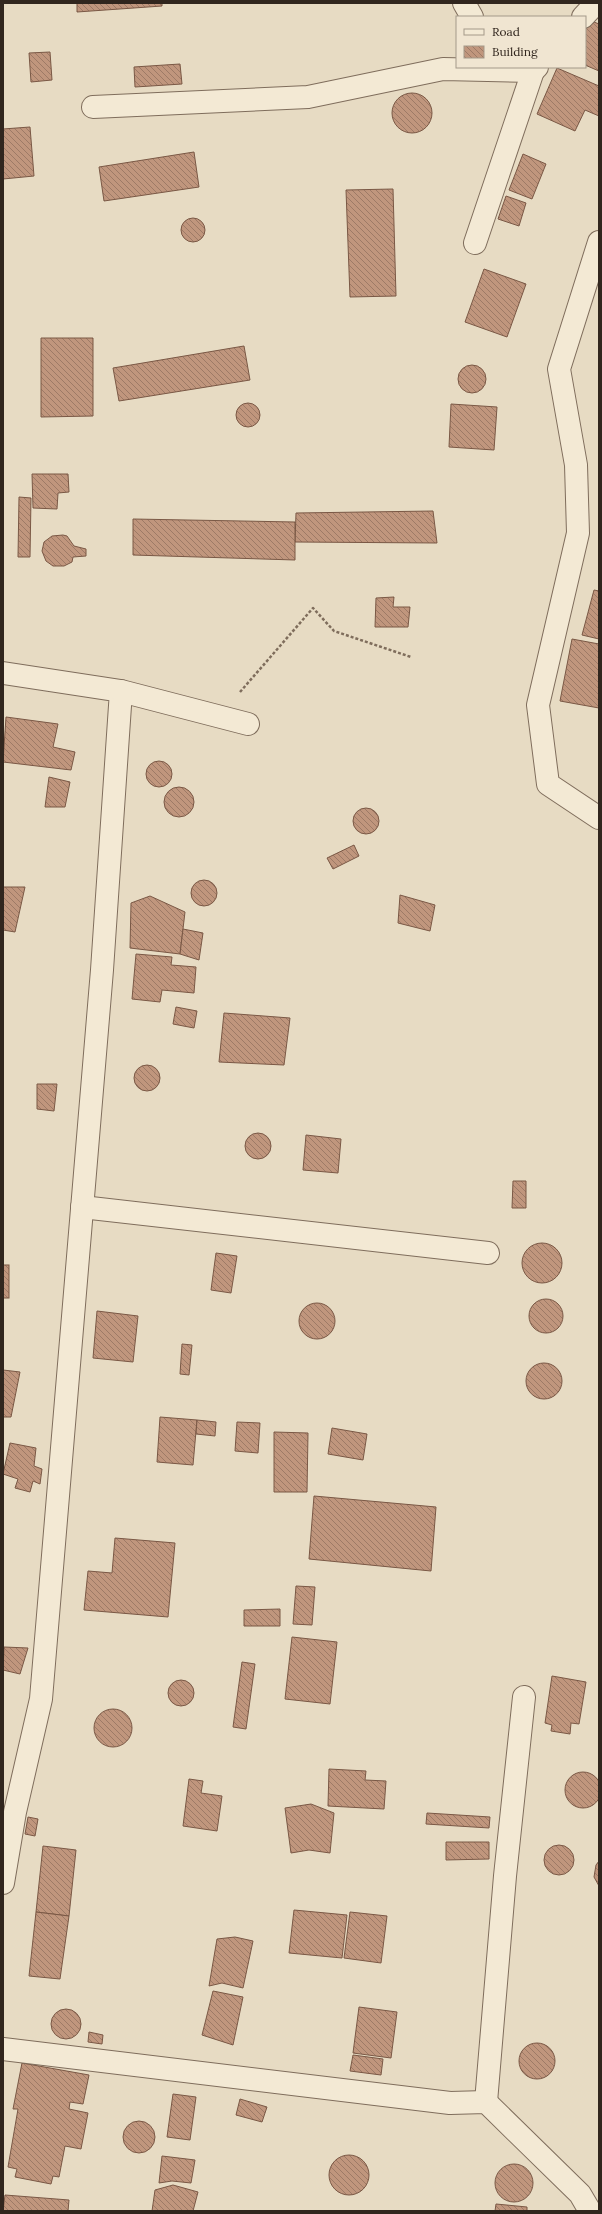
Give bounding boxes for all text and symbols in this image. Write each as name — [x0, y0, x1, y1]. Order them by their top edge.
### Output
legend — [456, 16, 586, 68]
text: Road — [492, 24, 520, 39]
text: Building — [492, 44, 538, 59]

